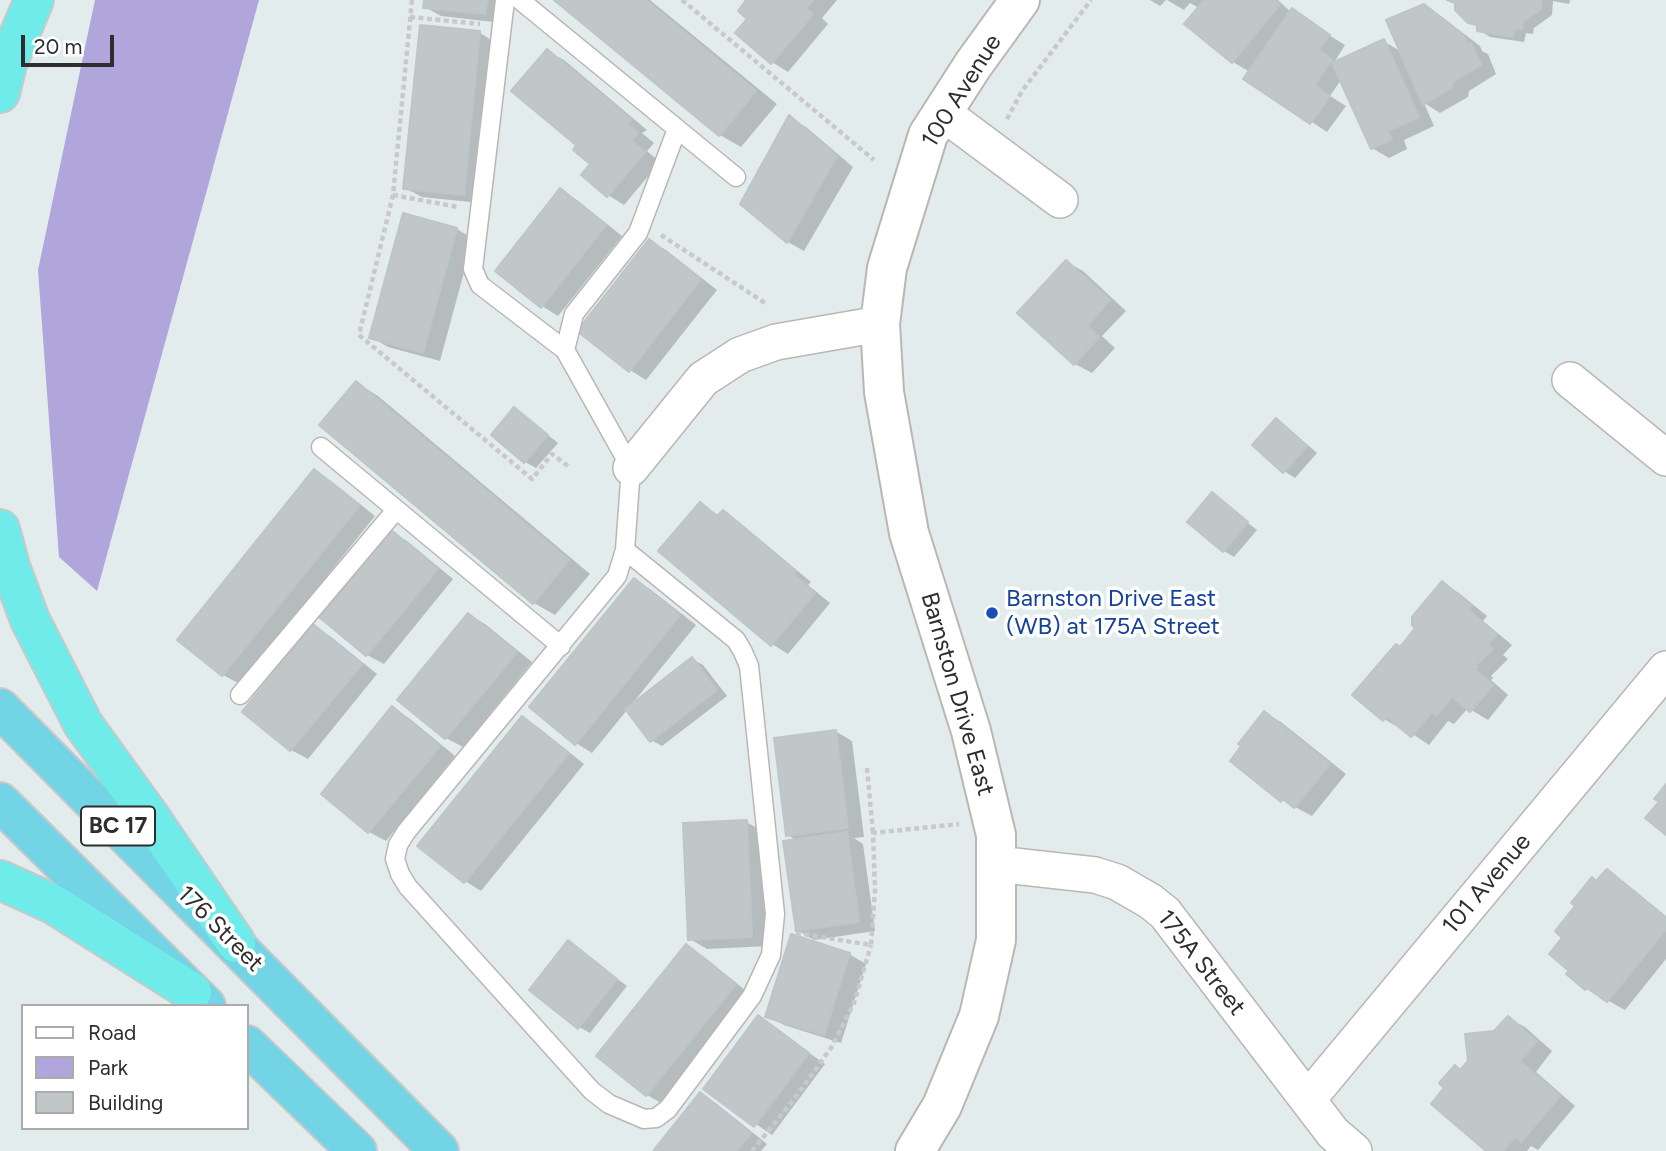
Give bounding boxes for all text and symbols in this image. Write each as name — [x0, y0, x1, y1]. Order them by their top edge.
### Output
scale bar — [24, 21, 117, 65]
street label: 100 Avenue — [916, 29, 1008, 153]
text: 20 m — [34, 34, 82, 59]
place label: Barnston Drive East (WB) at 175A Street — [1006, 585, 1220, 641]
street label: Barnston Drive East — [914, 589, 1000, 799]
marker: Barnston Drive East (WB) at 175A Street — [984, 605, 1000, 621]
road number: BC 17 — [81, 806, 155, 846]
street label: 101 Avenue — [1437, 828, 1537, 940]
street label: 176 Street — [171, 880, 269, 978]
street label: 175A Street — [1151, 904, 1251, 1022]
legend — [21, 1004, 248, 1130]
text: Road — [88, 1020, 136, 1045]
text: Park — [88, 1055, 128, 1080]
text: Building — [88, 1090, 163, 1115]

